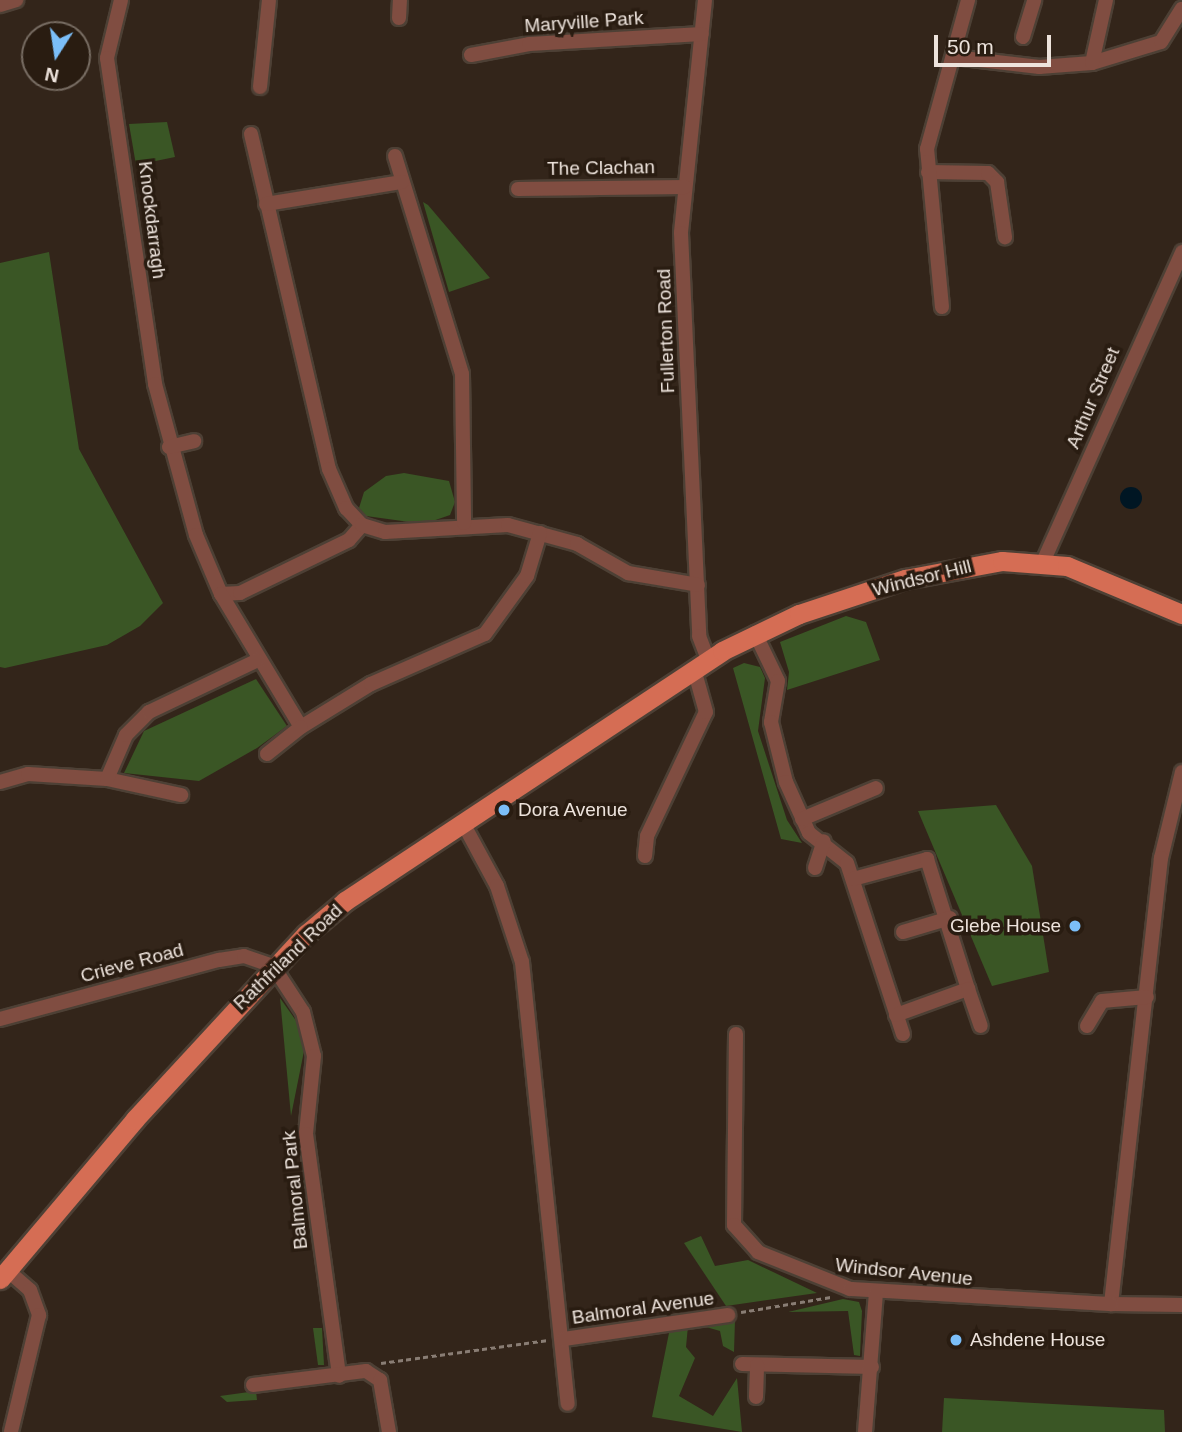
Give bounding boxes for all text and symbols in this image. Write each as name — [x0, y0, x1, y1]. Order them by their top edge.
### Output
street label: Maryville Park — [524, 6, 644, 38]
north arrow — [21, 21, 91, 91]
scale bar — [937, 21, 1054, 65]
text: 50 m — [947, 35, 994, 58]
text: N — [43, 63, 61, 87]
street label: The Clachan — [547, 156, 655, 180]
street label: Knockdarragh — [133, 160, 171, 280]
street label: Fullerton Road — [652, 268, 680, 394]
street label: Arthur Street — [1061, 344, 1125, 452]
street label: Windsor Hill — [870, 555, 974, 601]
place label: Dora Avenue — [518, 799, 629, 821]
marker: Dora Avenue — [496, 802, 512, 818]
street label: Rathfriland Road — [229, 899, 347, 1015]
place label: Glebe House — [950, 915, 1061, 937]
marker: Glebe House — [1067, 918, 1083, 934]
street label: Crieve Road — [78, 938, 186, 988]
street label: Balmoral Park — [277, 1129, 313, 1251]
street label: Windsor Avenue — [834, 1253, 974, 1291]
street label: Balmoral Avenue — [570, 1287, 716, 1329]
place label: Ashdene House — [970, 1329, 1105, 1351]
marker: Ashdene House — [948, 1332, 964, 1348]

